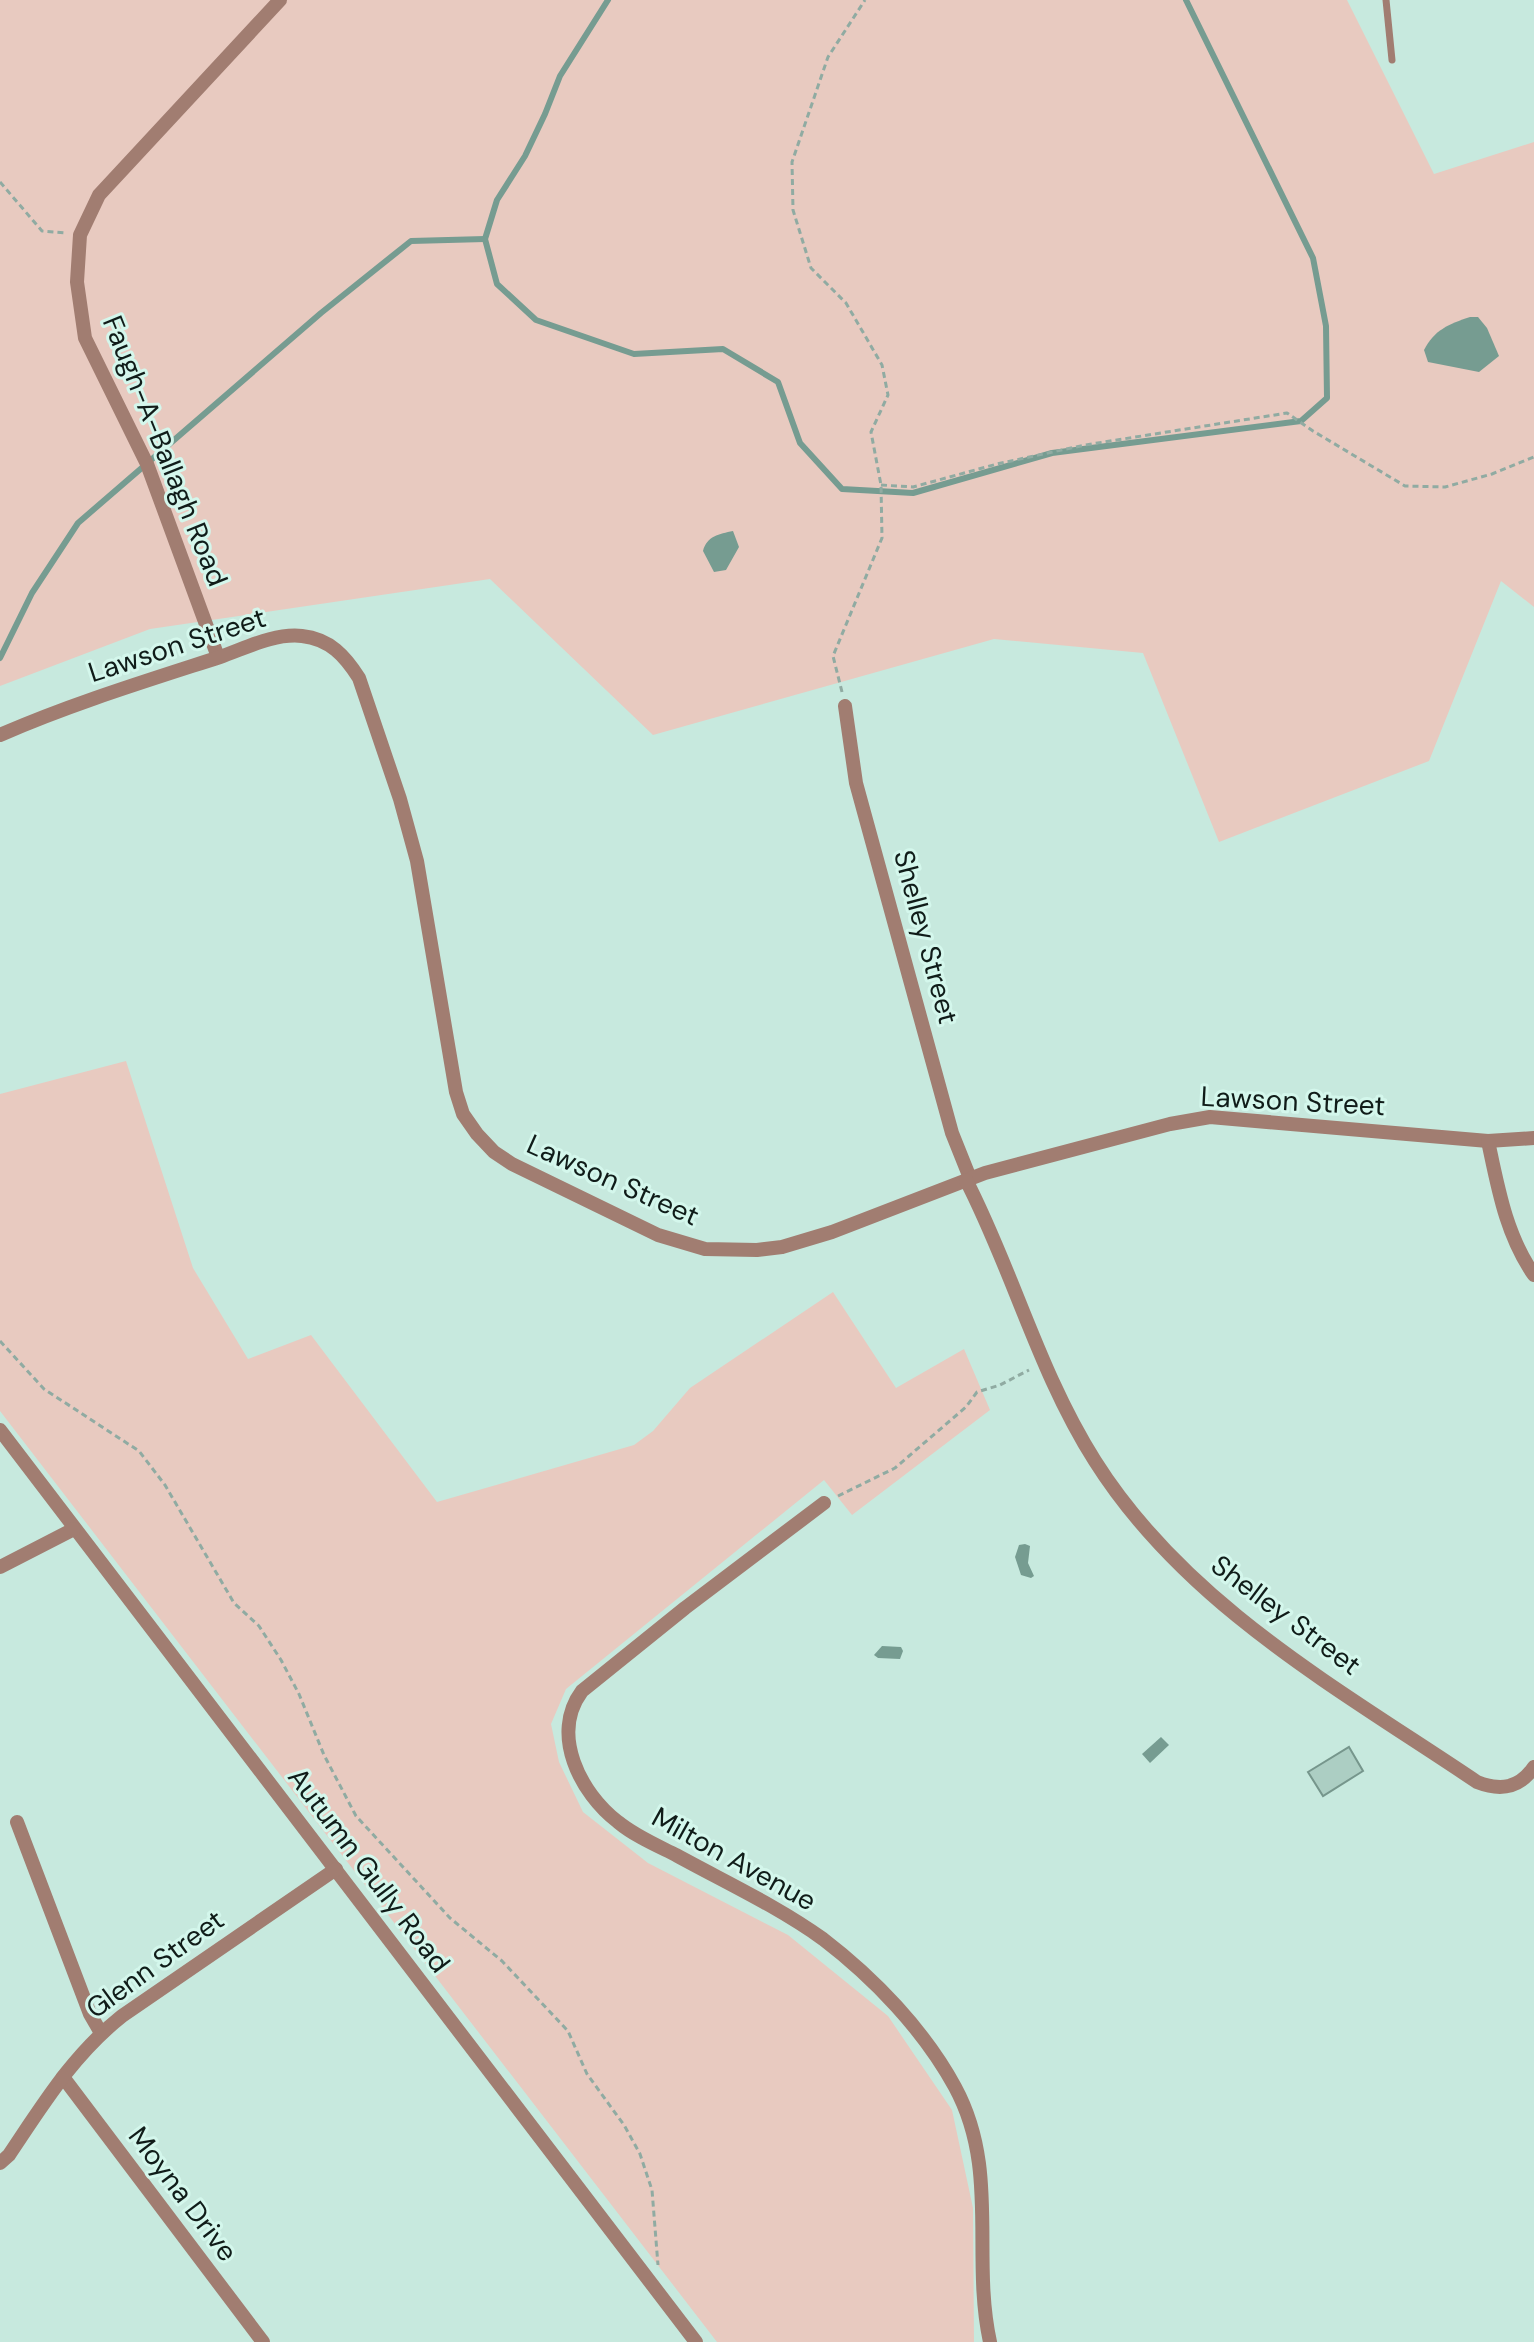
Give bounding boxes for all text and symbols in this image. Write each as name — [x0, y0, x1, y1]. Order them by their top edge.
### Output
street label: Faugh-A-Ballagh Road — [94, 310, 236, 592]
street label: Lawson Street — [83, 599, 271, 691]
street label: Shelley Street — [885, 846, 967, 1028]
street label: Lawson Street — [1200, 1078, 1386, 1124]
street label: Lawson Street — [521, 1126, 705, 1234]
street label: Shelley Street — [1204, 1547, 1368, 1683]
street label: Autumn Gully Road — [280, 1760, 458, 1980]
street label: Milton Avenue — [645, 1799, 823, 1919]
street label: Glenn Street — [78, 1901, 232, 2027]
street label: Moyna Drive — [120, 2119, 246, 2269]

